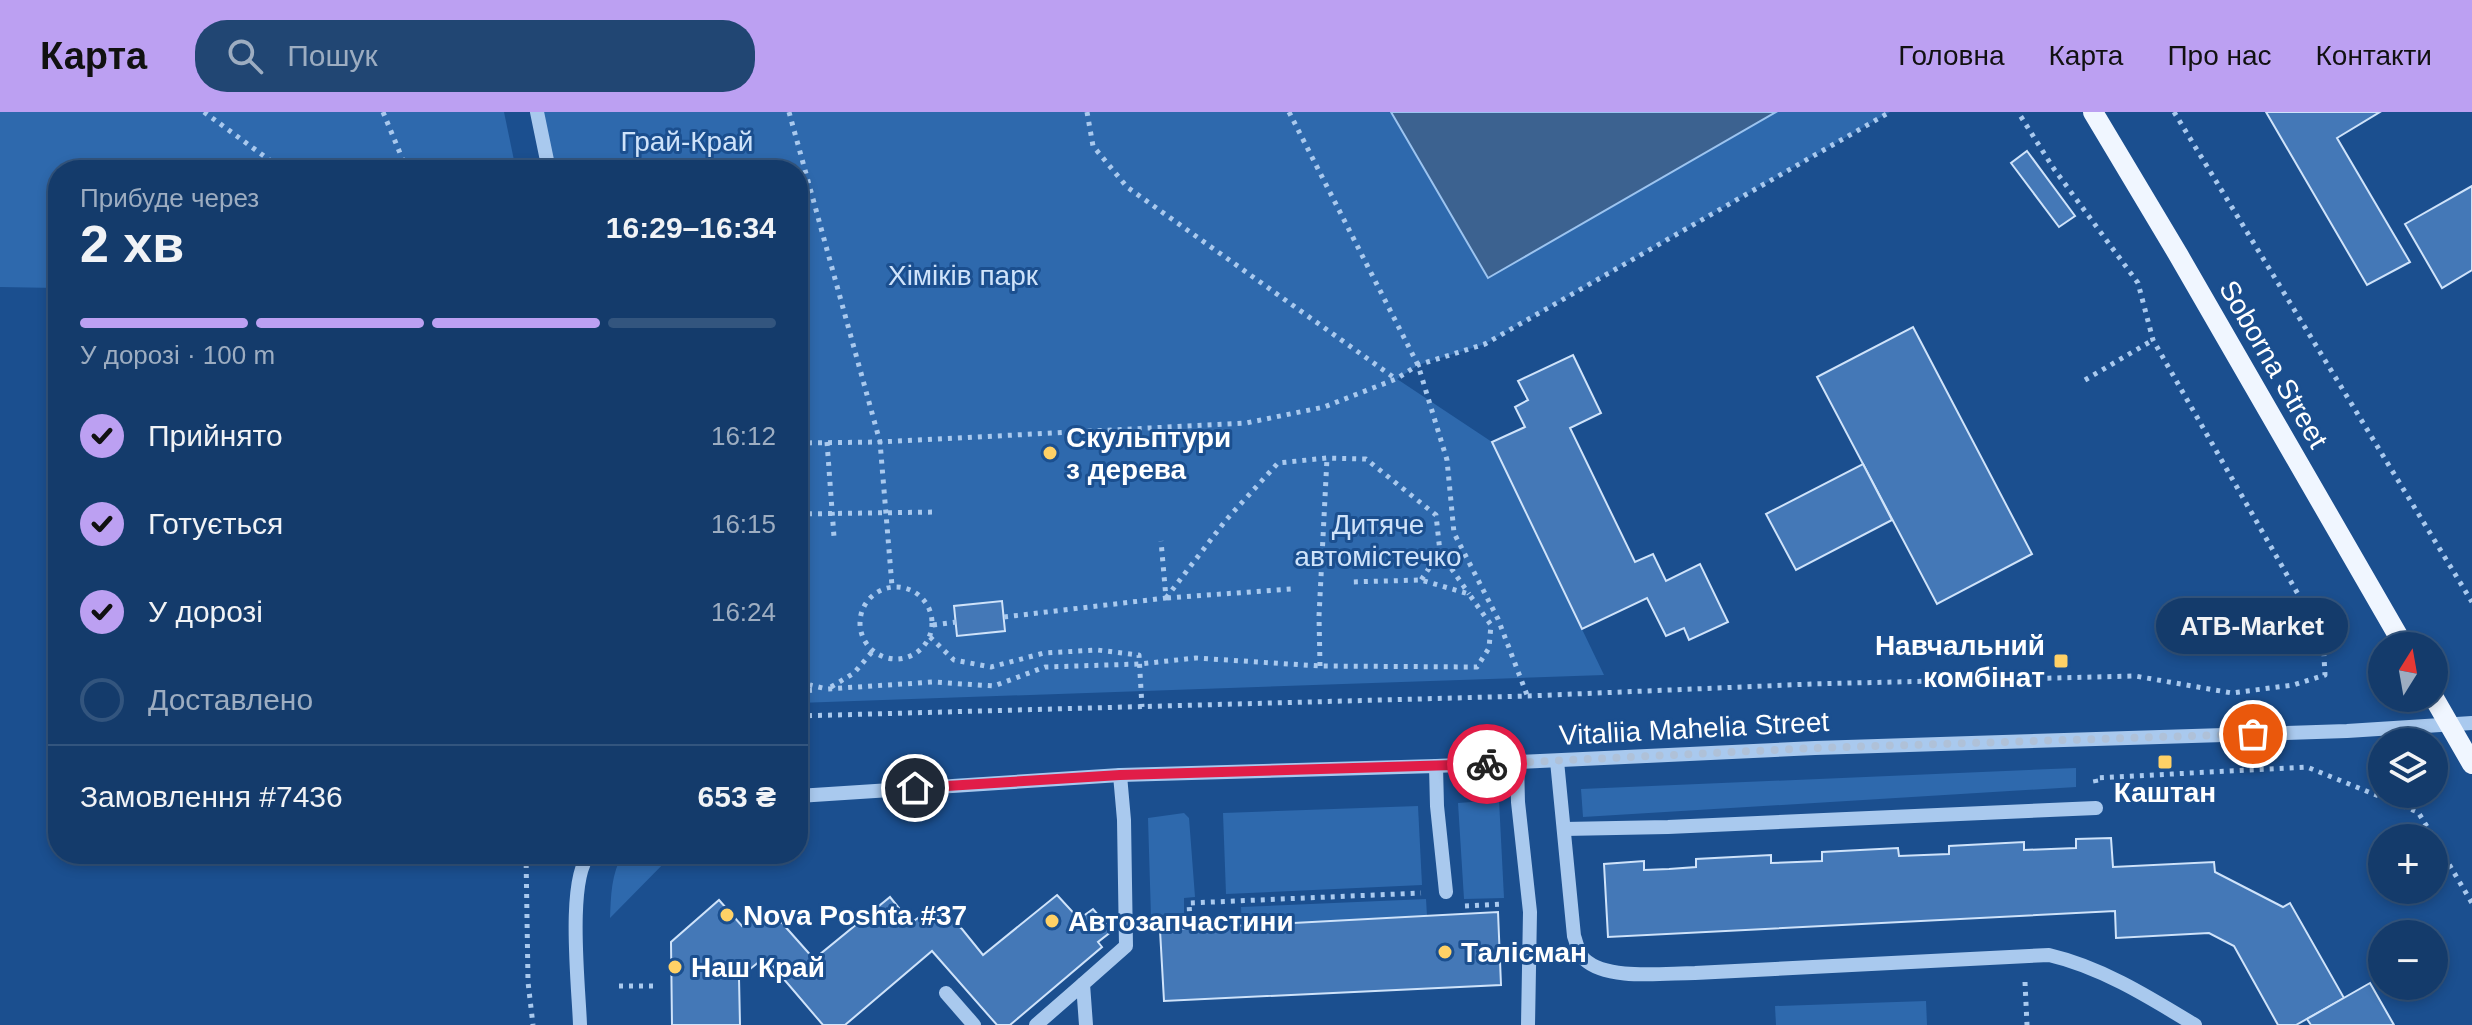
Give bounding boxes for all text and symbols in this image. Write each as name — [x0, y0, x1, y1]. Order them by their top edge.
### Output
search box — [195, 20, 755, 92]
icon: search — [223, 34, 267, 78]
text: Карта — [40, 35, 147, 77]
text: Пошук — [287, 39, 378, 72]
text: Головна — [1898, 40, 2005, 71]
text: Карта — [2049, 40, 2123, 71]
text: Про нас — [2167, 40, 2272, 71]
text: Контакти — [2316, 40, 2432, 71]
park label: Грай-Край — [621, 126, 753, 157]
text: Прибуде через — [80, 183, 259, 213]
text: 16:29–16:34 — [606, 211, 776, 244]
text: 2 хв — [80, 215, 184, 273]
park label: Хіміків парк — [888, 260, 1039, 291]
street label: Soborna Street — [2213, 275, 2334, 454]
text: У дорозі · 100 m — [80, 340, 275, 370]
icon: check — [80, 414, 124, 458]
text: Прийнято — [148, 419, 283, 452]
text: 16:12 — [711, 421, 776, 451]
place label: Скульптури з дерева — [1066, 422, 1231, 485]
marker: Скульптури з дерева — [1041, 444, 1059, 462]
icon: check — [80, 502, 124, 546]
text: Готується — [148, 507, 283, 540]
text: 16:15 — [711, 509, 776, 539]
park label: Дитяче автомістечко — [1294, 509, 1462, 572]
icon: check — [80, 590, 124, 634]
text: У дорозі — [148, 595, 263, 628]
text: 16:24 — [711, 597, 776, 627]
callout: ATB-Market — [2157, 598, 2349, 654]
text: ATB-Market — [2180, 611, 2324, 641]
place label: Навчальний комбінат — [1875, 630, 2045, 693]
north arrow — [2368, 632, 2448, 712]
map controls — [2368, 632, 2448, 1000]
marker: Навчальний комбінат — [2052, 652, 2070, 670]
text: Доставлено — [148, 683, 313, 716]
pin — [2219, 700, 2287, 768]
street label: Vitaliia Mahelia Street — [1558, 706, 1830, 751]
icon: bag — [2231, 712, 2275, 756]
courier — [1447, 724, 1527, 804]
button: layers — [2368, 728, 2448, 808]
icon: bike — [1465, 742, 1509, 786]
marker: Каштан — [2156, 753, 2174, 771]
pin — [881, 754, 949, 822]
icon: home — [893, 766, 937, 810]
place label: Каштан — [2114, 777, 2216, 808]
text: Замовлення #7436 — [80, 780, 343, 813]
text: 653 ₴ — [698, 780, 776, 813]
button: + — [2368, 824, 2448, 904]
place label: Nova Poshta #37 — [743, 900, 967, 931]
marker: Nova Poshta #37 — [718, 906, 736, 924]
place label: Автозапчастини — [1068, 906, 1294, 937]
marker: Автозапчастини — [1043, 912, 1061, 930]
button: − — [2368, 920, 2448, 1000]
place label: Талісман — [1461, 937, 1587, 968]
marker: Талісман — [1436, 943, 1454, 961]
place label: Наш Край — [691, 952, 825, 983]
marker: Наш Край — [666, 958, 684, 976]

